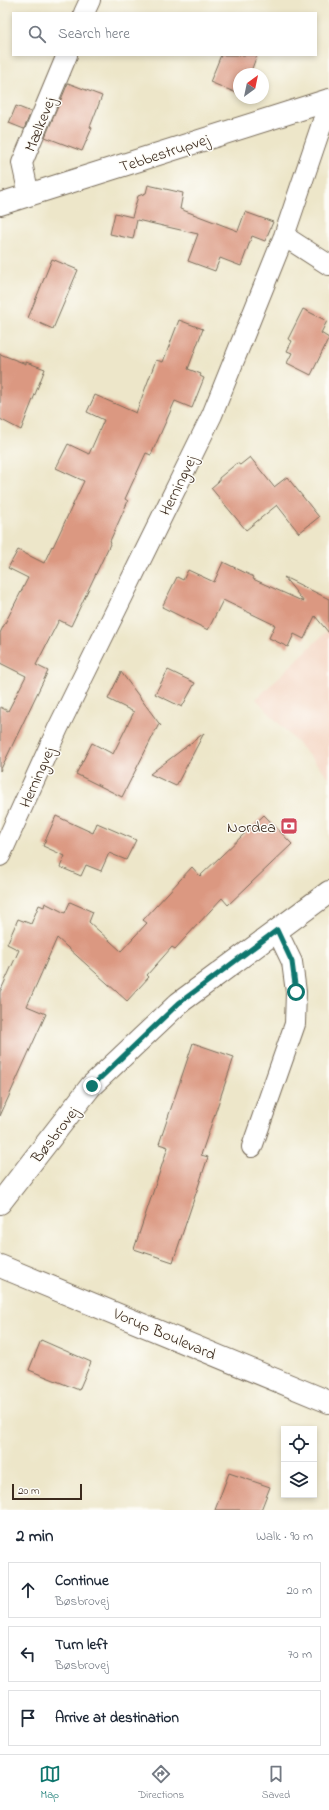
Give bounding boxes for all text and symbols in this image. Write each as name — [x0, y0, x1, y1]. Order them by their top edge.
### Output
search box — [12, 12, 317, 56]
icon: search — [26, 23, 48, 45]
text: Search here — [58, 23, 130, 45]
north arrow — [233, 68, 269, 104]
street label: Mælkevej — [19, 93, 63, 156]
street label: Tebbestrupvej — [117, 128, 213, 180]
street label: Herningvej — [154, 451, 204, 520]
street label: Herningvej — [14, 743, 62, 812]
place label: Nordea — [227, 816, 276, 840]
bank icon: Nordea — [279, 816, 299, 836]
route start — [287, 983, 305, 1001]
route end — [83, 1077, 101, 1095]
street label: Bøsbrovej — [25, 1101, 86, 1169]
street label: Vorup Boulevard — [108, 1302, 219, 1367]
map controls — [281, 1426, 317, 1498]
button: locate — [281, 1426, 317, 1462]
button: layers — [281, 1462, 317, 1498]
scale bar — [12, 1482, 82, 1501]
text: 20 m — [18, 1483, 40, 1499]
text: 2 min — [16, 1524, 53, 1549]
text: Walk · 90 m — [256, 1527, 313, 1546]
text: Continue — [55, 1570, 109, 1592]
icon: ahead — [17, 1579, 39, 1601]
text: 20 m — [287, 1581, 312, 1600]
text: Bøsbrovej — [55, 1592, 109, 1611]
text: Turn left — [55, 1634, 108, 1656]
icon: left — [17, 1643, 39, 1665]
text: 70 m — [288, 1645, 312, 1664]
text: Bøsbrovej — [55, 1656, 109, 1675]
icon: arrive — [17, 1707, 39, 1729]
text: Arrive at destination — [55, 1707, 179, 1729]
tab: Map — [39, 1763, 61, 1803]
tab: Directions — [138, 1763, 184, 1803]
tab: Saved — [262, 1763, 290, 1803]

